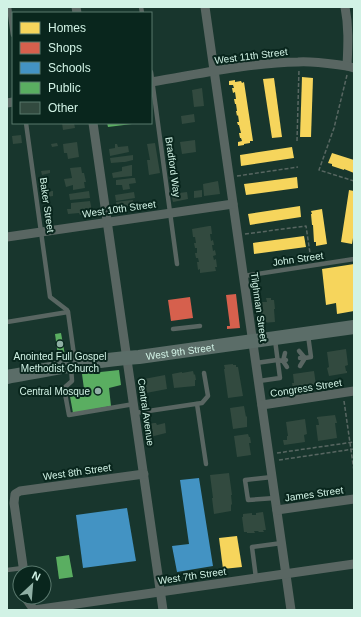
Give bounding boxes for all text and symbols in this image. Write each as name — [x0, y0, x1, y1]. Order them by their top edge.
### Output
legend — [12, 12, 152, 124]
text: Homes — [48, 21, 86, 35]
text: Shops — [48, 41, 82, 55]
street label: West 11th Street — [214, 46, 288, 66]
text: Schools — [48, 61, 91, 75]
text: Public — [48, 81, 81, 95]
text: Other — [48, 101, 78, 115]
street label: Bradford Way — [163, 136, 183, 198]
street label: Baker Street — [38, 177, 56, 233]
street label: West 10th Street — [81, 198, 157, 220]
street label: John Street — [272, 250, 324, 268]
street label: Tilghman Street — [249, 271, 269, 343]
marker: Anointed Full Gospel Methodist Church — [55, 339, 65, 349]
street label: West 9th Street — [145, 341, 215, 361]
place label: Anointed Full Gospel Methodist Church — [14, 351, 106, 374]
street label: Central Avenue — [136, 377, 156, 447]
street label: Congress Street — [269, 377, 343, 399]
place label: Central Mosque — [19, 386, 90, 397]
marker: Central Mosque — [93, 386, 103, 396]
street label: West 8th Street — [42, 462, 112, 482]
street label: James Street — [284, 484, 344, 504]
north arrow — [12, 565, 52, 605]
street label: West 7th Street — [157, 566, 227, 586]
text: N — [30, 569, 43, 583]

